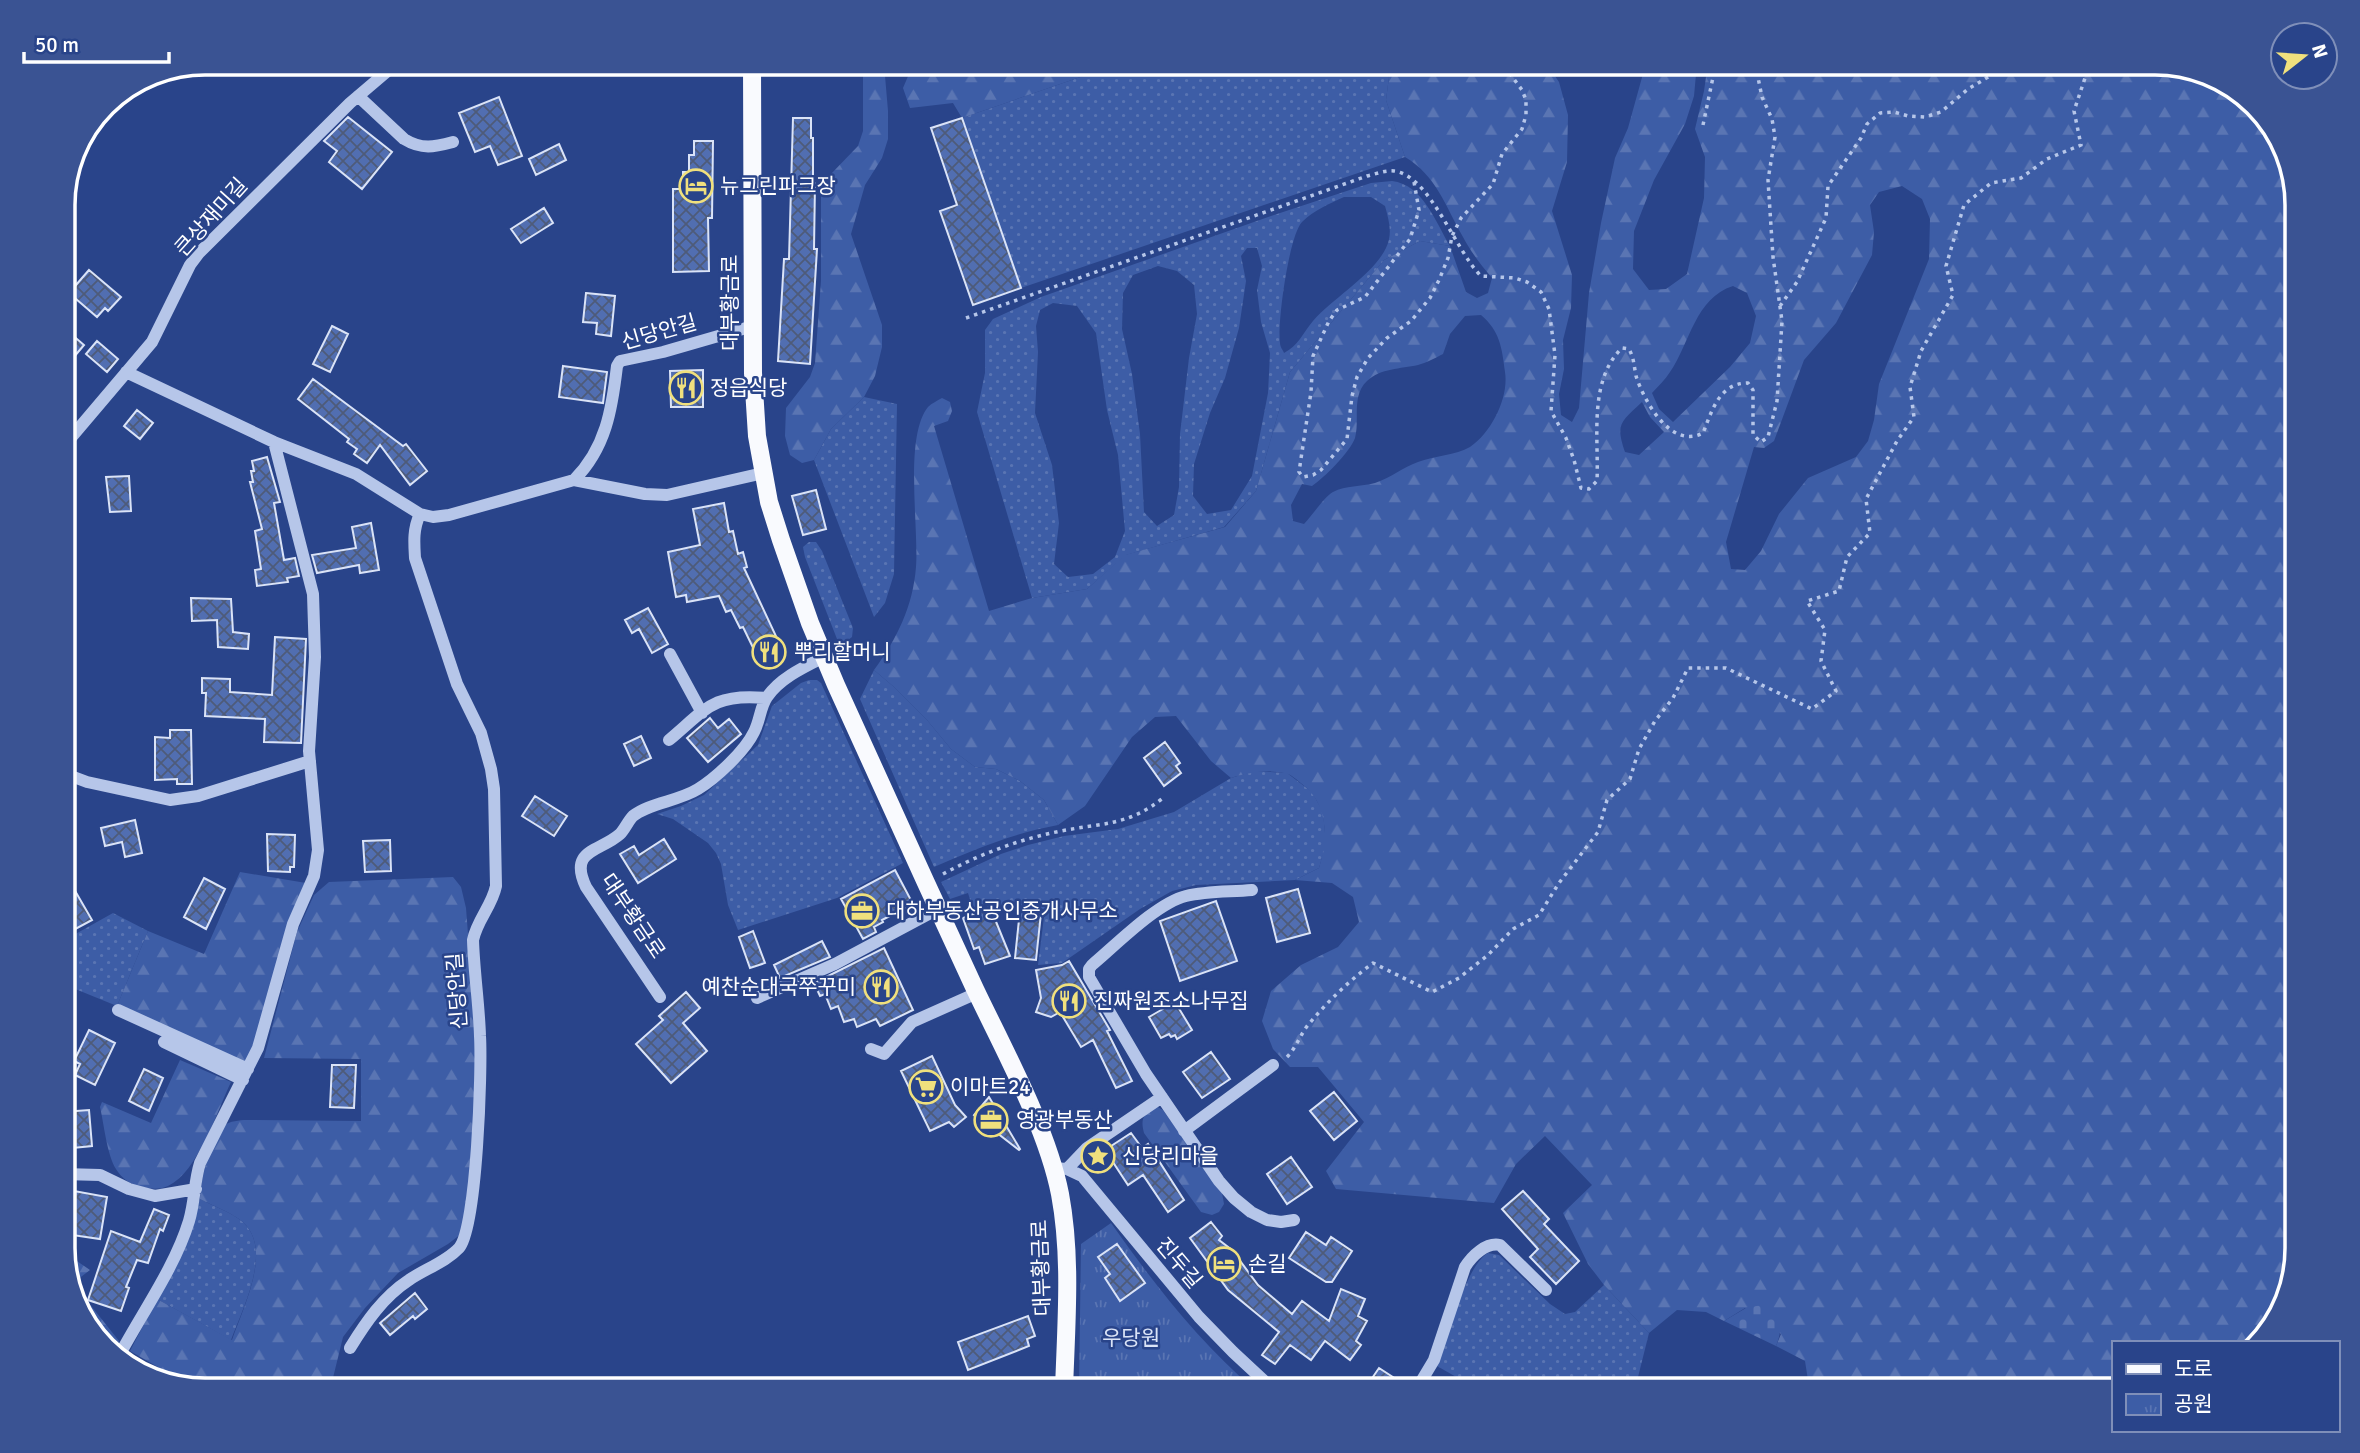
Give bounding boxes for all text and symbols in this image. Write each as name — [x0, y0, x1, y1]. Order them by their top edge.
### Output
scale bar — [24, 21, 170, 65]
north arrow — [2269, 21, 2339, 91]
text: 50 m — [35, 32, 79, 58]
text: N — [2306, 41, 2333, 61]
hotel icon: 뉴그린파크장 — [677, 167, 715, 205]
street label: 큰상재미길 — [169, 172, 253, 262]
place label: 뉴그린파크장 — [720, 173, 836, 199]
street label: 대부황금로 — [717, 255, 743, 351]
street label: 신당안길 — [618, 309, 700, 355]
restaurant icon: 정읍식당 — [667, 369, 705, 407]
place label: 정읍식당 — [710, 375, 787, 401]
restaurant icon: 뿌리할머니 — [750, 633, 788, 671]
place label: 뿌리할머니 — [794, 639, 891, 665]
street label: 대부황금로 — [595, 869, 671, 963]
office icon: 대하부동산공인중개사무소 — [843, 892, 881, 930]
place label: 대하부동산공인중개사무소 — [886, 898, 1118, 924]
street label: 신당안길 — [441, 952, 473, 1030]
restaurant icon: 예찬순대국쭈꾸미 — [862, 968, 900, 1006]
place label: 예찬순대국쭈꾸미 — [701, 974, 856, 1000]
restaurant icon: 진짜원조소나무집 — [1050, 982, 1088, 1020]
place label: 진짜원조소나무집 — [1094, 988, 1249, 1014]
supermarket icon: 이마트24 — [907, 1068, 945, 1106]
place label: 이마트24 — [950, 1074, 1031, 1100]
office icon: 영광부동산 — [972, 1101, 1010, 1139]
place label: 영광부동산 — [1016, 1107, 1113, 1133]
place icon: 신당리마을 — [1079, 1137, 1117, 1175]
place label: 신당리마을 — [1122, 1143, 1219, 1169]
street label: 대부황금로 — [1026, 1219, 1056, 1317]
street label: 진두길 — [1150, 1232, 1208, 1294]
hotel icon: 손길 — [1205, 1245, 1243, 1283]
place label: 손길 — [1248, 1251, 1287, 1277]
park label: 우당원 — [1102, 1325, 1160, 1351]
legend — [2112, 1341, 2339, 1432]
text: 도로 — [2174, 1356, 2213, 1382]
text: 공원 — [2174, 1391, 2213, 1417]

